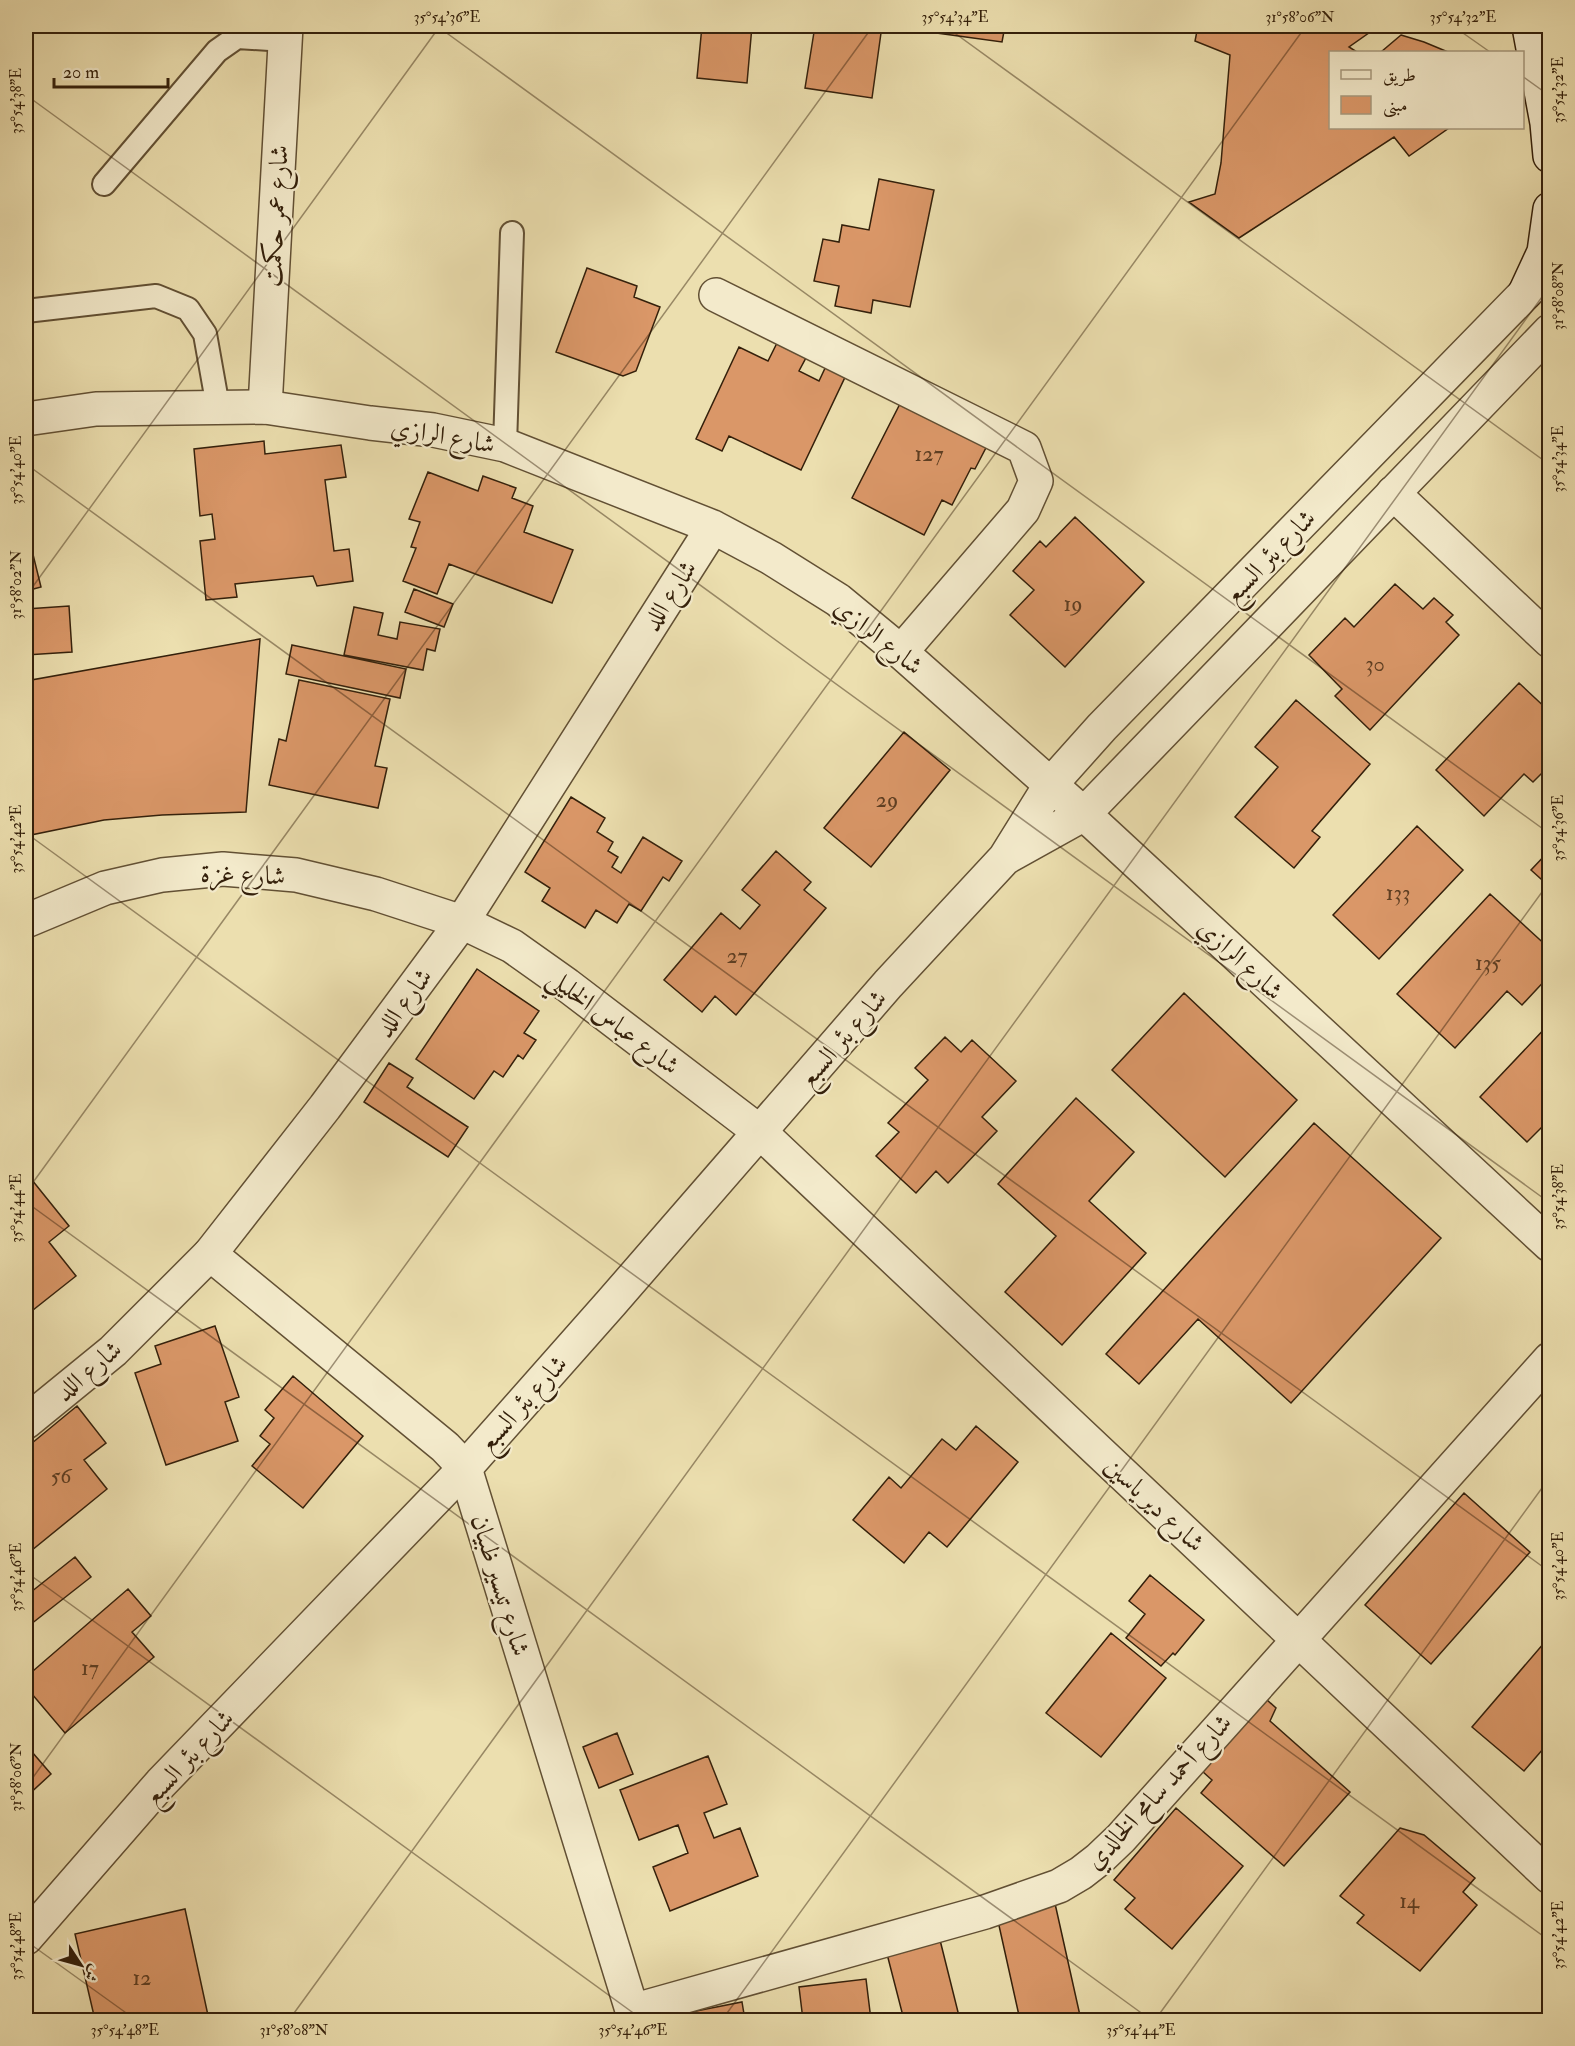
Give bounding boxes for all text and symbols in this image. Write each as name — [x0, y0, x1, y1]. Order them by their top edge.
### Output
text: 35°54'36"E — [414, 8, 480, 27]
text: 35°54'34"E — [922, 8, 989, 27]
text: 31°58'06"N — [1265, 8, 1335, 27]
text: 35°54'32"E — [1430, 8, 1496, 27]
scale bar — [54, 51, 168, 89]
legend — [1329, 51, 1524, 129]
text: 35°54'32"E — [1549, 57, 1568, 123]
text: 20 m — [63, 61, 99, 84]
text: طريق — [1383, 64, 1416, 87]
text: 35°54'38"E — [7, 68, 26, 134]
text: مبنى — [1383, 94, 1408, 118]
street label: شارع عمر حكمت — [256, 144, 301, 288]
text: 31°58'08"N — [1549, 261, 1568, 330]
street label: شارع الرازي — [387, 411, 497, 466]
text: 35°54'34"E — [1549, 425, 1568, 492]
text: 35°54'40"E — [7, 435, 26, 504]
house number: 127 — [914, 440, 944, 468]
street label: شارع بئر السبع — [1217, 503, 1328, 616]
text: 31°58'02"N — [7, 550, 26, 620]
street label: شارع اللد — [635, 554, 709, 639]
house number: 19 — [1063, 590, 1083, 618]
street label: شارع الرازي — [824, 591, 929, 686]
house number: 30 — [1365, 650, 1385, 678]
house number: 29 — [876, 786, 898, 814]
text: 35°54'36"E — [1549, 795, 1568, 861]
text: 35°54'42"E — [7, 804, 26, 873]
street label: شارع غزة — [200, 858, 286, 897]
house number: 133 — [1386, 879, 1410, 907]
street label: شارع الرازي — [1187, 912, 1290, 1011]
house number: 27 — [726, 942, 748, 970]
house number: 135 — [1475, 949, 1501, 977]
street label: شارع اللد — [368, 962, 444, 1046]
street label: شارع عباس الخليلي — [536, 962, 686, 1088]
street label: شارع بئر السبع — [792, 983, 899, 1099]
text: 35°54'38"E — [1549, 1164, 1568, 1230]
text: 35°54'44"E — [7, 1173, 26, 1243]
street label: شارع اللد — [49, 1334, 132, 1412]
street label: شارع بئر السبع — [471, 1349, 580, 1463]
street label: شارع دير ياسين — [1094, 1450, 1211, 1563]
house number: 56 — [51, 1462, 73, 1490]
street label: شارع تيسير ظبيان — [459, 1511, 537, 1661]
text: 35°54'40"E — [1549, 1531, 1568, 1600]
text: 35°54'46"E — [7, 1542, 26, 1611]
house number: 17 — [81, 1654, 99, 1682]
street label: شارع بئر السبع — [136, 1703, 246, 1817]
street label: شارع أحمد سامح الخالدي — [1077, 1706, 1243, 1880]
text: 31°58'06"N — [7, 1742, 26, 1812]
house number: 14 — [1399, 1887, 1420, 1915]
text: 35°54'42"E — [1549, 1900, 1568, 1969]
text: 35°54'48"E — [7, 1912, 26, 1980]
north arrow — [51, 1935, 111, 1995]
text: ش — [80, 1961, 105, 1986]
house number: 12 — [132, 1964, 152, 1992]
text: 35°54'48"E — [91, 2021, 159, 2040]
text: 31°58'08"N — [260, 2021, 329, 2040]
text: 35°54'46"E — [599, 2021, 668, 2040]
text: 35°54'44"E — [1106, 2021, 1176, 2040]

